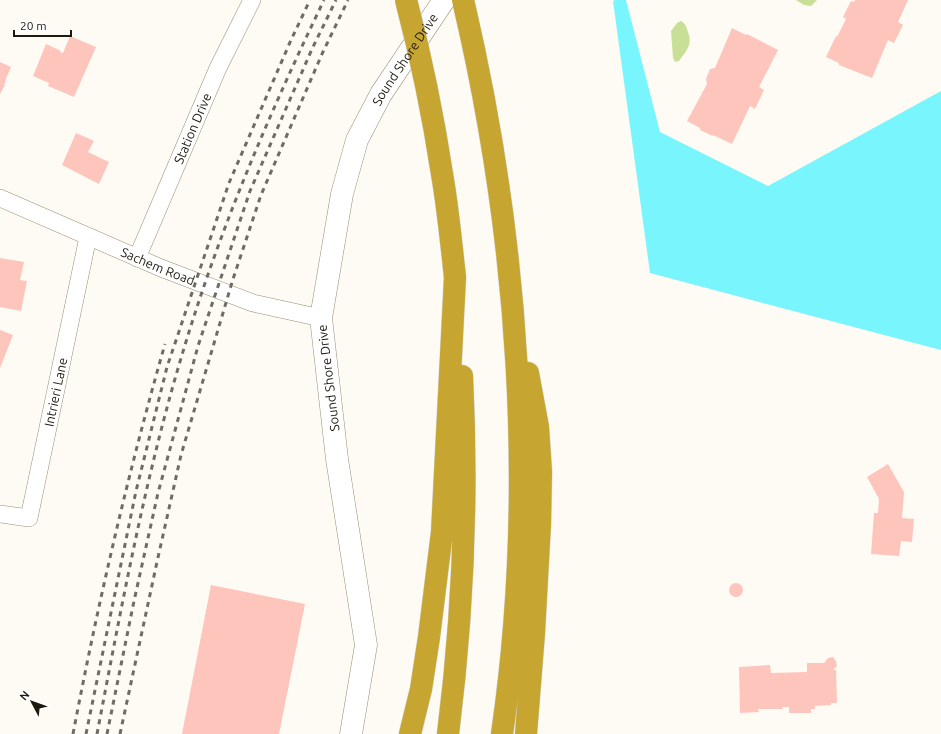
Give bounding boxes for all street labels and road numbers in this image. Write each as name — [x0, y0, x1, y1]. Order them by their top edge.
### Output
street label: Sound Shore Drive — [369, 11, 440, 108]
street label: Station Drive — [171, 91, 214, 166]
street label: Sachem Road — [119, 245, 197, 287]
street label: Sound Shore Drive — [315, 324, 341, 432]
street label: Intrieri Lane — [41, 356, 70, 428]

